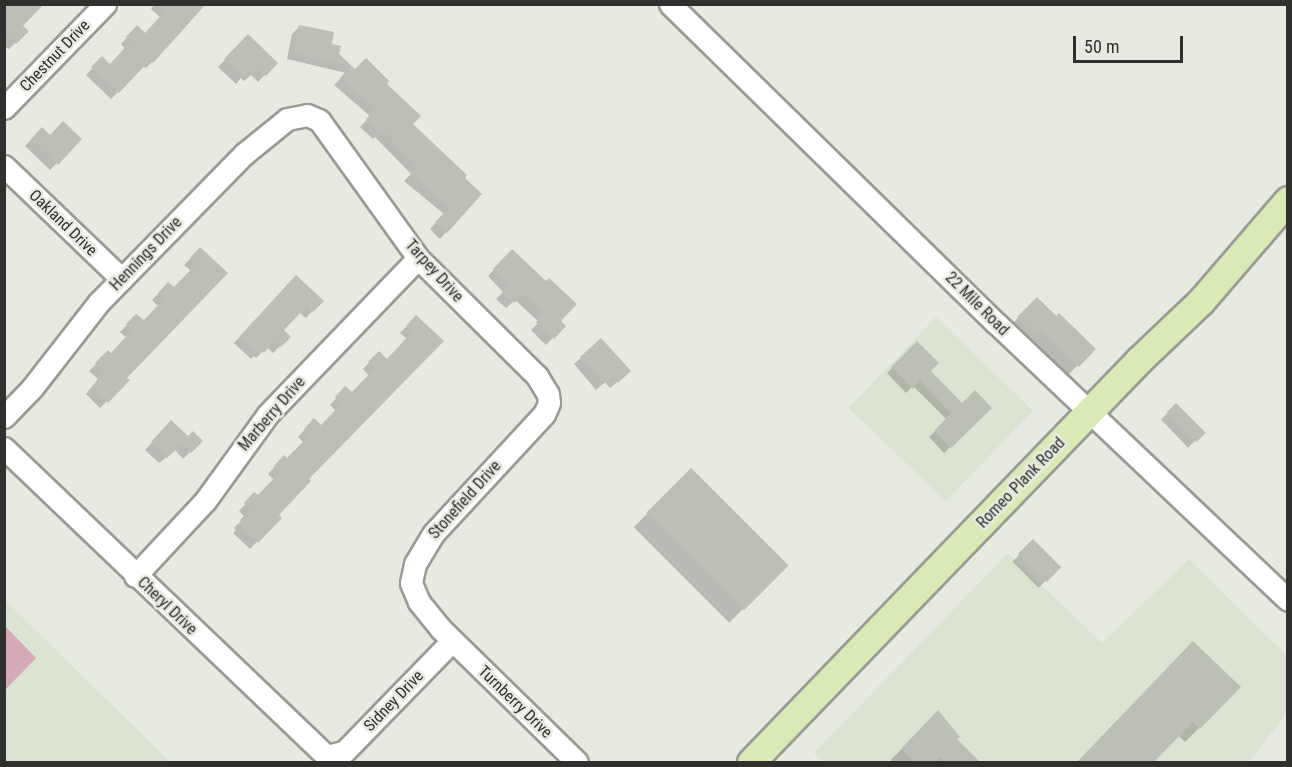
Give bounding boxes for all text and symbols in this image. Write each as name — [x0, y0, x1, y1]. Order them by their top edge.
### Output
street label: Chestnut Drive — [16, 16, 94, 96]
scale bar — [1076, 24, 1186, 62]
text: 50 m — [1084, 36, 1119, 57]
street label: Oakland Drive — [25, 186, 101, 260]
street label: Hennings Drive — [106, 213, 186, 295]
street label: Tarpey Drive — [401, 236, 467, 306]
street label: 22 Mile Road — [941, 268, 1013, 340]
street label: Marberry Drive — [235, 373, 309, 455]
street label: Romeo Plank Road — [973, 434, 1069, 532]
street label: Stonefield Drive — [425, 457, 505, 543]
street label: Cheryl Drive — [133, 573, 201, 639]
street label: Turnberry Drive — [474, 662, 556, 742]
street label: Sidney Drive — [360, 667, 428, 735]

